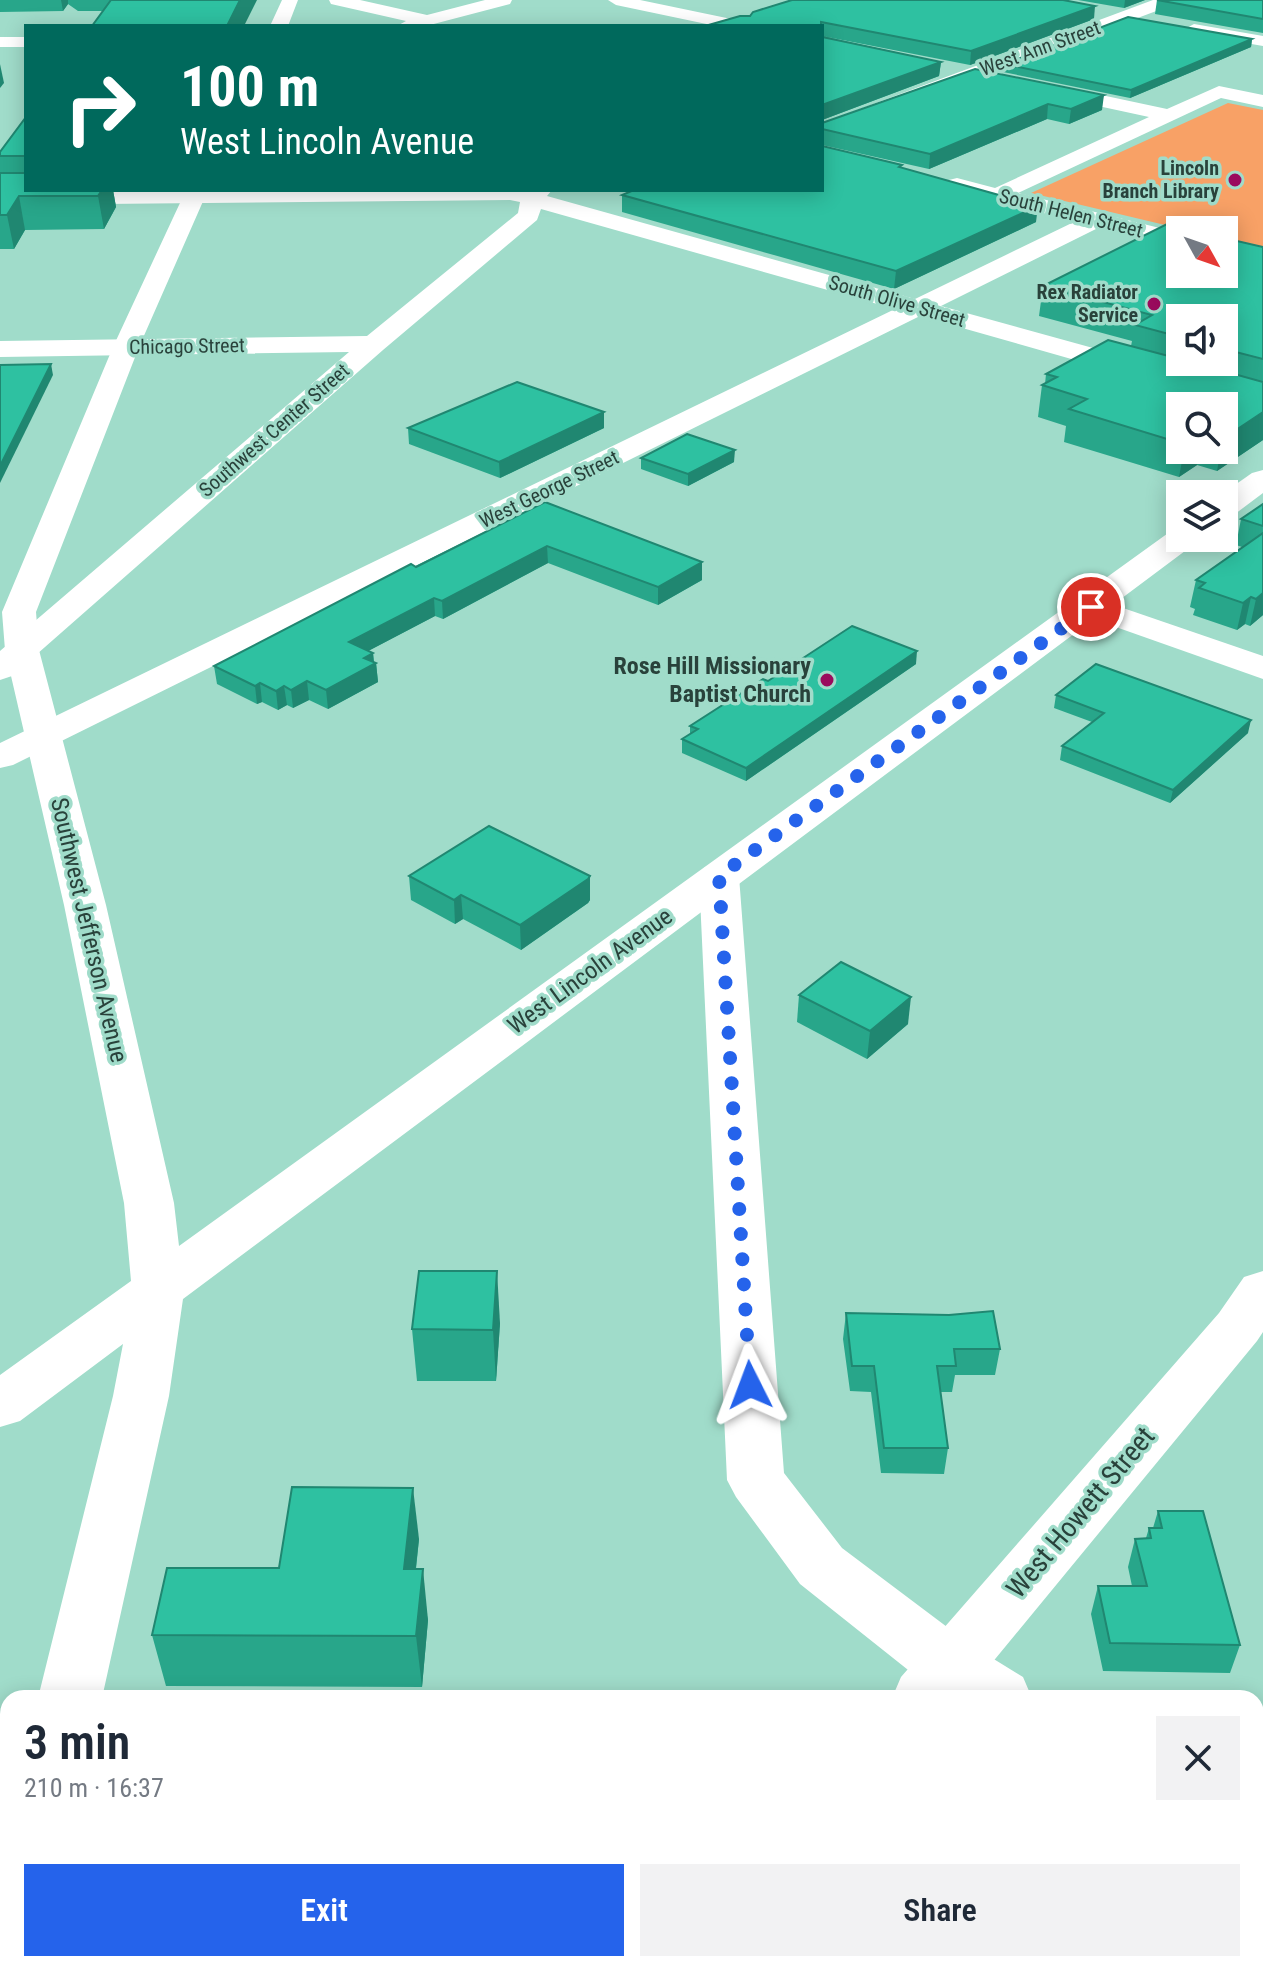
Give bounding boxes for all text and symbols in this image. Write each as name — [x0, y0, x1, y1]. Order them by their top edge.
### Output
street label: West Ann Street — [977, 15, 1104, 81]
text: 100 m — [180, 54, 319, 120]
icon: right — [48, 56, 152, 160]
text: West Lincoln Avenue — [180, 121, 474, 163]
place label: Lincoln Branch Library — [1103, 156, 1219, 203]
marker: Lincoln Branch Library — [1226, 171, 1244, 189]
street label: South Helen Street — [997, 184, 1145, 242]
north arrow — [1166, 216, 1238, 288]
map controls — [1166, 216, 1238, 552]
street label: South Olive Street — [826, 270, 968, 332]
place label: Rex Radiator Service — [1036, 280, 1138, 327]
marker: Rex Radiator Service — [1145, 295, 1163, 313]
button: sound — [1166, 304, 1238, 376]
street label: Chicago Street — [129, 333, 245, 359]
street label: Southwest Center Street — [194, 358, 354, 502]
button: search — [1166, 392, 1238, 464]
street label: West George Street — [476, 445, 623, 533]
button: layers — [1166, 480, 1238, 552]
pin — [1057, 573, 1125, 641]
icon: arrive — [1069, 585, 1113, 629]
place label: Rose Hill Missionary Baptist Church — [613, 652, 811, 708]
marker: Rose Hill Missionary Baptist Church — [818, 671, 836, 689]
street label: Southwest Jefferson Avenue — [45, 795, 133, 1065]
street label: West Lincoln Avenue — [502, 902, 678, 1040]
position arrow — [708, 1343, 792, 1427]
street label: West Howett Street — [999, 1420, 1161, 1604]
text: 3 min — [24, 1714, 130, 1771]
button: close — [1156, 1716, 1240, 1800]
text: 210 m · 16:37 — [24, 1773, 164, 1803]
button: Exit — [24, 1864, 624, 1956]
button: Share — [640, 1864, 1240, 1956]

